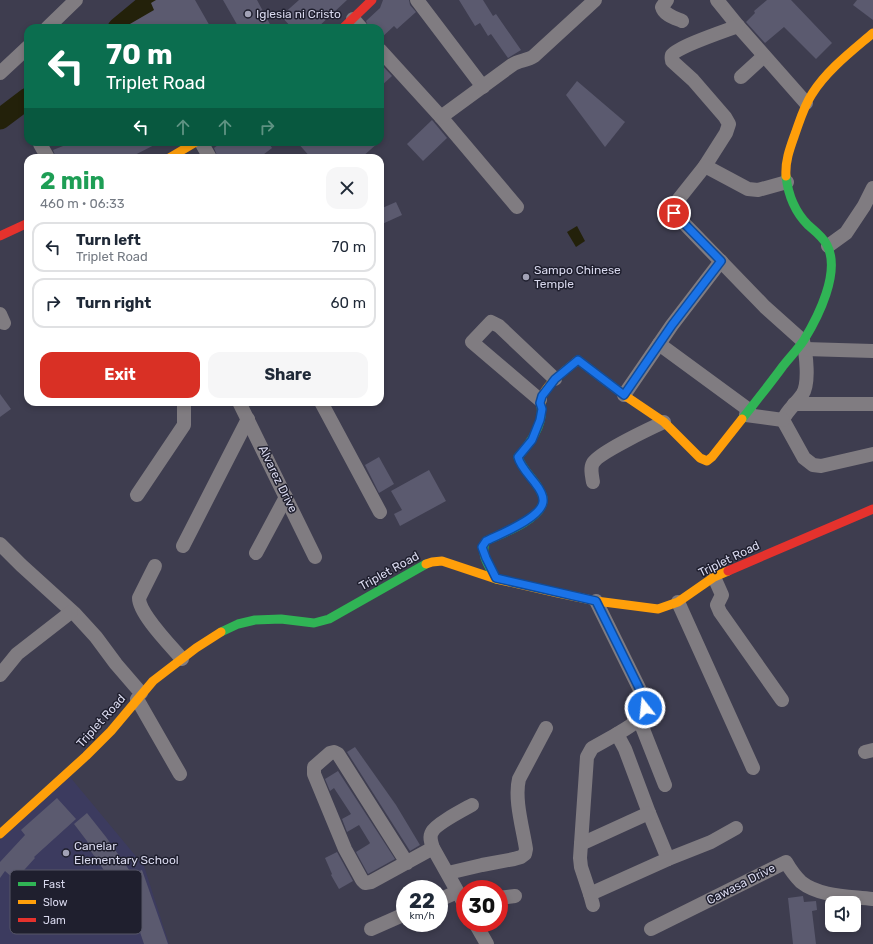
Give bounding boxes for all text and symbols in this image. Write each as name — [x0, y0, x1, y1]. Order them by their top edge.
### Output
place label: Iglesia ni Cristo — [256, 7, 341, 21]
marker: Iglesia ni Cristo — [243, 9, 253, 19]
text: 70 m — [106, 38, 173, 71]
icon: left — [40, 40, 92, 92]
text: Triplet Road — [106, 72, 205, 94]
icon: left — [130, 116, 152, 138]
icon: ahead — [172, 116, 194, 138]
icon: ahead — [214, 116, 236, 138]
icon: right — [256, 116, 278, 138]
text: 2 min — [40, 167, 105, 195]
button: close — [326, 167, 368, 209]
text: 460 m · 06:33 — [40, 196, 125, 211]
pin — [657, 196, 691, 230]
icon: arrive — [663, 202, 685, 224]
text: Turn left — [76, 231, 141, 249]
icon: left — [42, 236, 64, 258]
text: 70 m — [332, 238, 366, 256]
text: Triplet Road — [76, 249, 148, 264]
place label: Sampo Chinese Temple — [534, 263, 621, 291]
marker: Sampo Chinese Temple — [521, 272, 531, 282]
icon: right — [42, 292, 64, 314]
text: Turn right — [76, 294, 151, 312]
text: 60 m — [330, 294, 366, 312]
button: Exit — [40, 352, 200, 398]
button: Share — [208, 352, 368, 398]
street label: Alvarez Drive — [256, 443, 300, 515]
street label: Triplet Road — [696, 538, 762, 580]
street label: Triplet Road — [357, 549, 421, 593]
position arrow — [624, 687, 666, 729]
street label: Triplet Road — [74, 692, 128, 750]
place label: Canelar Elementary School — [74, 839, 179, 867]
marker: Canelar Elementary School — [61, 848, 71, 858]
street label: Cawasa Drive — [704, 861, 778, 907]
legend — [10, 870, 142, 934]
text: Fast — [43, 878, 66, 891]
speed limit sign: 30 — [456, 880, 508, 932]
text: 22 — [409, 889, 435, 913]
text: Slow — [43, 896, 68, 909]
map controls — [825, 896, 861, 932]
button: sound — [825, 896, 861, 932]
text: km/h — [410, 910, 434, 922]
text: Jam — [43, 914, 66, 927]

